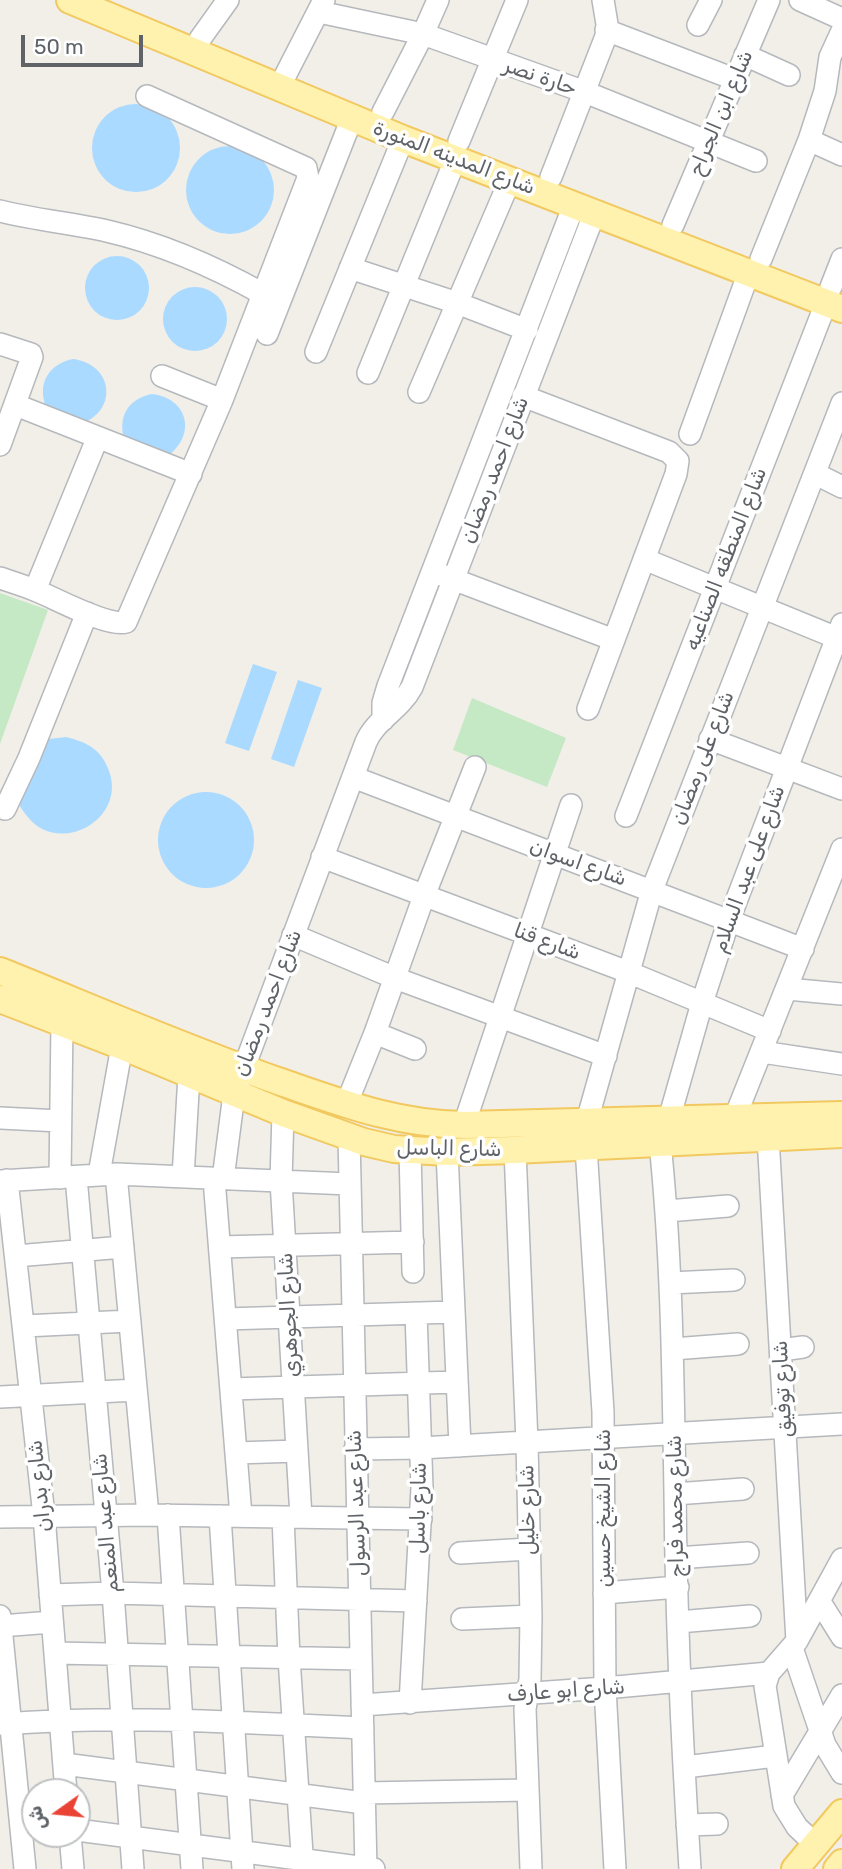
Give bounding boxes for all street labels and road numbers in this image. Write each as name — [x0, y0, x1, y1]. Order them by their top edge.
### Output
street label: شارع ابن الجراح — [683, 46, 759, 180]
street label: حارة نصر — [500, 53, 580, 101]
street label: شارع المدينه المنورة — [369, 115, 539, 201]
street label: شارع احمد رمضان — [455, 393, 535, 547]
street label: شارع المنطقه الصناعيه — [679, 464, 773, 654]
street label: شارع على رمضان — [666, 688, 740, 828]
street label: شارع على عبد السلام — [707, 782, 791, 956]
street label: شارع اسوان — [526, 834, 630, 892]
street label: شارع قنا — [510, 918, 584, 966]
street label: شارع احمد رمضان — [228, 926, 308, 1080]
street label: شارع الباسل — [396, 1135, 502, 1163]
street label: شارع الجوهري — [273, 1252, 305, 1378]
street label: شارع توفيق — [768, 1340, 798, 1438]
street label: شارع عبد الرسول — [342, 1429, 372, 1577]
street label: شارع الشيخ حسين — [591, 1429, 617, 1587]
street label: شارع محمد فراج — [662, 1435, 690, 1577]
street label: شارع بدران — [23, 1439, 57, 1533]
street label: شارع عبد المنعم — [87, 1452, 125, 1594]
street label: شارع باسل — [406, 1462, 432, 1554]
street label: شارع خليل — [515, 1465, 541, 1555]
street label: شارع ابو عارف — [506, 1674, 626, 1708]

